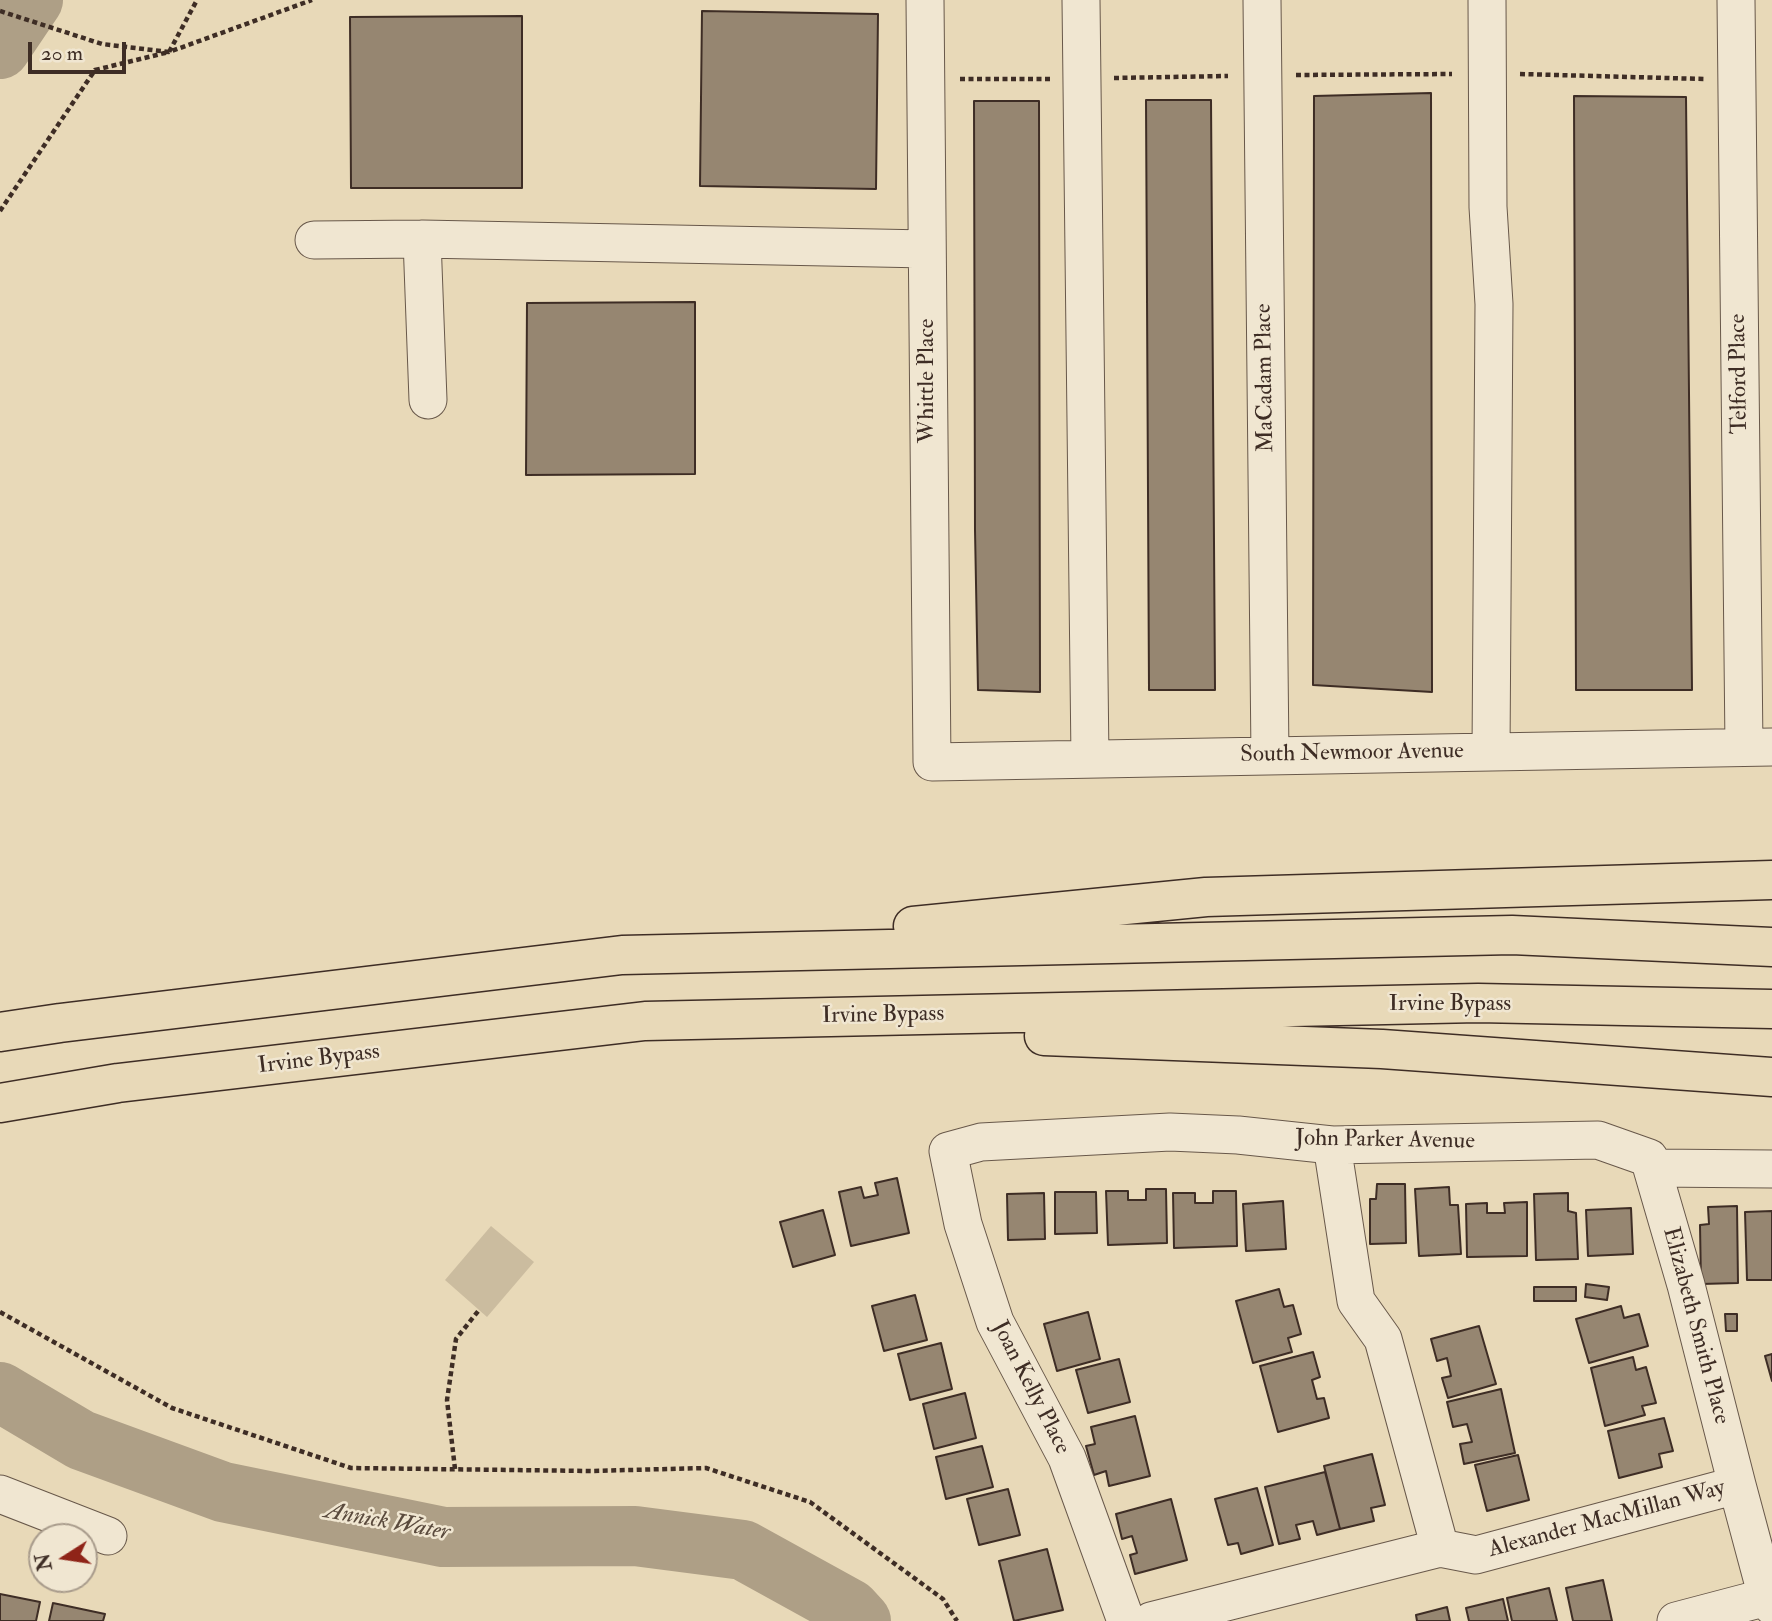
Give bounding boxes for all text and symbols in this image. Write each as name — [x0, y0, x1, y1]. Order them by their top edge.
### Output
scale bar — [32, 28, 130, 72]
text: 20 m — [41, 40, 83, 67]
street label: MaCadam Place — [1251, 303, 1281, 453]
street label: Telford Place — [1725, 314, 1755, 434]
street label: Whittle Place — [914, 319, 942, 443]
street label: South Newmoor Avenue — [1240, 738, 1464, 770]
street label: Irvine Bypass — [1389, 991, 1511, 1019]
street label: Irvine Bypass — [822, 1001, 944, 1031]
street label: Irvine Bypass — [257, 1039, 381, 1081]
street label: John Parker Avenue — [1295, 1126, 1475, 1156]
street label: Elizabeth Smith Place — [1655, 1224, 1735, 1428]
street label: Joan Kelly Place — [985, 1317, 1075, 1459]
street label: Alexander MacMillan Way — [1486, 1475, 1728, 1565]
water label: Annick Water — [322, 1498, 452, 1548]
north arrow — [28, 1523, 98, 1593]
text: N — [31, 1551, 58, 1573]

